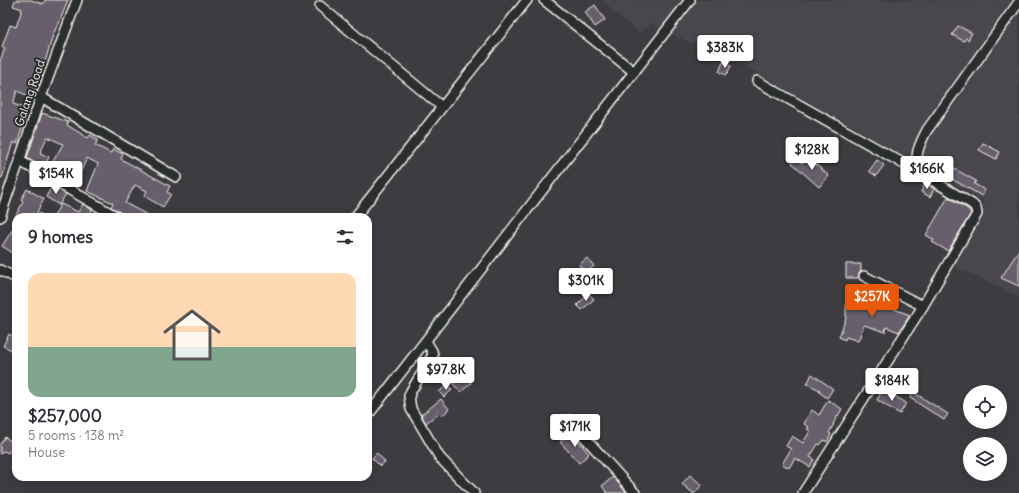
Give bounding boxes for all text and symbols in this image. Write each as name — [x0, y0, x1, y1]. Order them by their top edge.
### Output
pin: $383K — [697, 35, 753, 69]
text: $383K — [706, 39, 744, 56]
street label: Galang Road — [11, 57, 48, 128]
pin: $128K — [784, 137, 840, 171]
text: $128K — [795, 141, 829, 158]
pin: $166K — [899, 156, 955, 190]
text: $166K — [909, 160, 945, 177]
pin: $154K — [28, 161, 84, 195]
text: $154K — [38, 165, 74, 182]
text: 9 homes — [28, 226, 93, 248]
icon: filters — [334, 226, 356, 248]
pin: $301K — [558, 268, 614, 302]
text: $301K — [568, 272, 604, 289]
pin: $257K — [844, 284, 900, 318]
text: $257K — [854, 288, 890, 305]
icon: home — [156, 299, 228, 371]
pin: $97.8K — [413, 357, 479, 391]
text: $97.8K — [426, 361, 466, 378]
pin: $184K — [864, 368, 920, 402]
text: $184K — [874, 372, 910, 389]
map controls — [963, 385, 1007, 481]
button: locate — [963, 385, 1007, 429]
text: $257,000 — [28, 405, 102, 427]
pin: $171K — [547, 414, 603, 448]
text: $171K — [559, 418, 591, 435]
text: 5 rooms · 138 m² — [28, 427, 124, 444]
button: layers — [963, 437, 1007, 481]
text: House — [28, 444, 65, 461]

